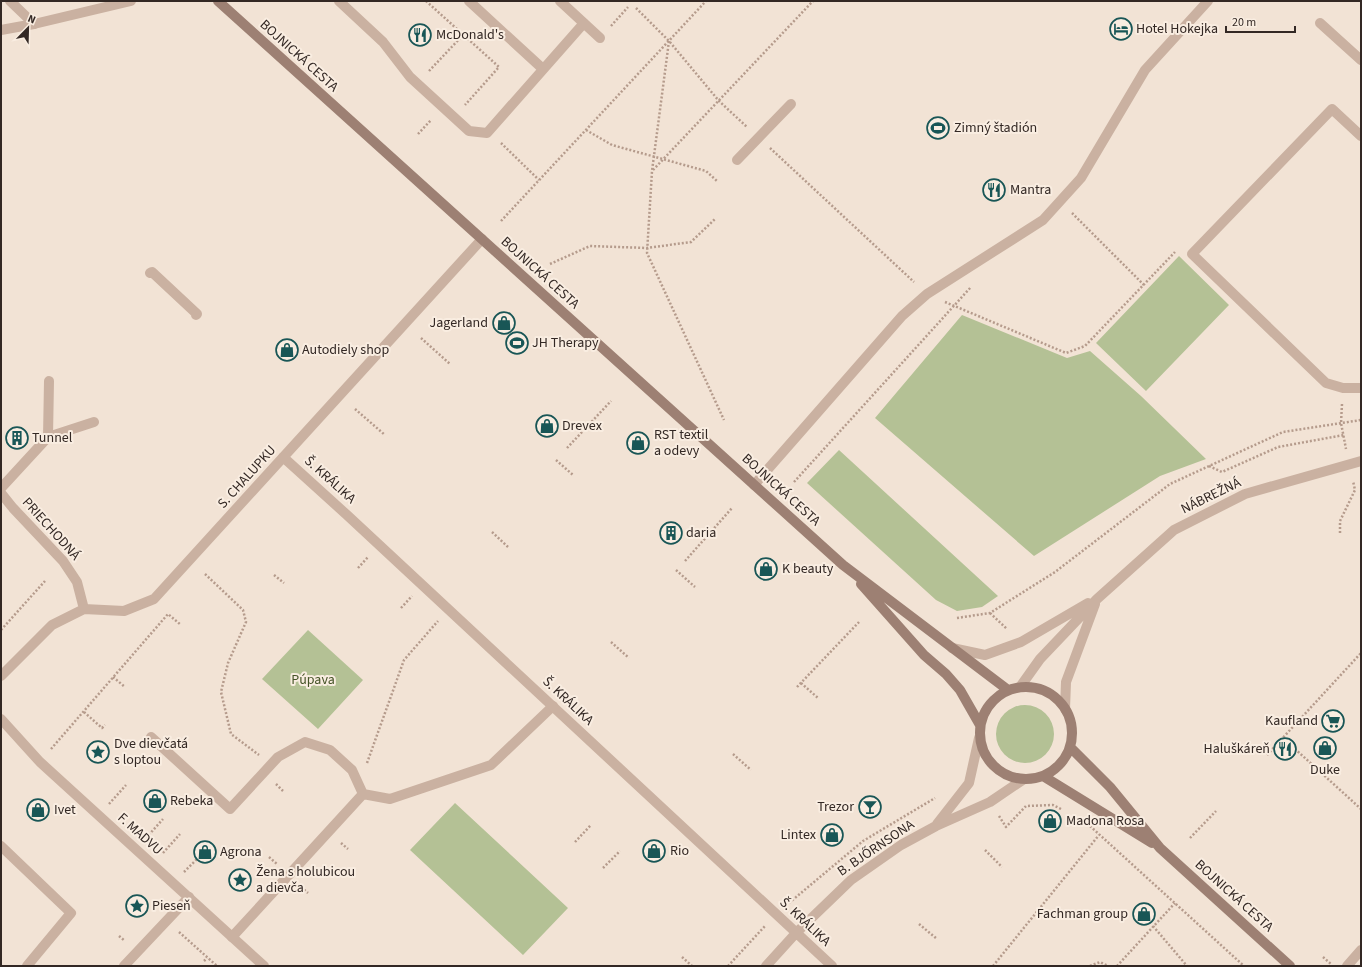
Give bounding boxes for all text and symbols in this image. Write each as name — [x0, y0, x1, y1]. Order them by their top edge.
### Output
north arrow — [8, 8, 48, 48]
scale bar — [1226, 8, 1295, 34]
text: N — [25, 11, 38, 28]
text: 20 m — [1232, 14, 1256, 31]
street label: BOJNICKÁ CESTA — [255, 15, 343, 97]
hotel icon: Hotel Hokejka — [1108, 16, 1134, 42]
place label: Hotel Hokejka — [1136, 19, 1218, 39]
restaurant icon: McDonald's — [407, 22, 433, 48]
place label: McDonald's — [436, 25, 504, 45]
sports icon: Zimný štadión — [925, 115, 951, 141]
place label: Zimný štadión — [954, 118, 1037, 138]
restaurant icon: Mantra — [981, 177, 1007, 203]
place label: Mantra — [1010, 180, 1051, 200]
street label: BOJNICKÁ CESTA — [496, 232, 584, 314]
shop icon: Jagerland — [491, 310, 517, 336]
place label: Jagerland — [430, 313, 488, 333]
sports icon: JH Therapy — [504, 330, 530, 356]
place label: JH Therapy — [532, 333, 599, 353]
shop icon: Autodiely shop — [274, 337, 300, 363]
place label: Autodiely shop — [302, 340, 389, 360]
shop icon: Drevex — [534, 413, 560, 439]
place label: Drevex — [562, 416, 603, 436]
building icon: Tunnel — [4, 425, 30, 451]
place label: RST textil a odevy — [654, 425, 709, 461]
place label: Tunnel — [32, 428, 73, 448]
shop icon: RST textil a odevy — [625, 430, 651, 456]
street label: S. CHALUPKU — [213, 441, 281, 513]
street label: BOJNICKÁ CESTA — [737, 449, 825, 531]
street label: Š. KRÁLIKA — [300, 451, 361, 509]
street label: NÁBREŽNÁ — [1178, 473, 1245, 519]
street label: PRIECHODNÁ — [17, 493, 85, 565]
building icon: daria — [658, 520, 684, 546]
place label: daria — [686, 523, 716, 543]
shop icon: K beauty — [753, 556, 779, 582]
place label: K beauty — [782, 559, 834, 579]
park label: Púpava — [291, 670, 335, 690]
street label: Š. KRÁLIKA — [538, 672, 598, 730]
supermarket icon: Kaufland — [1320, 708, 1346, 734]
place label: Kaufland — [1265, 711, 1318, 731]
place label: Dve dievčatá s loptou — [114, 734, 188, 770]
shop icon: Duke — [1312, 735, 1338, 761]
restaurant icon: Haluškáreň — [1272, 736, 1298, 762]
place icon: Dve dievčatá s loptou — [85, 739, 111, 765]
place label: Haluškáreň — [1204, 739, 1270, 759]
place label: Duke — [1310, 760, 1340, 780]
shop icon: Rebeka — [142, 788, 168, 814]
place label: Rebeka — [170, 791, 213, 811]
bar icon: Trezor — [857, 794, 883, 820]
shop icon: Ivet — [25, 797, 51, 823]
place label: Trezor — [817, 797, 854, 817]
place label: Ivet — [54, 800, 76, 820]
street label: F. MADVU — [113, 808, 167, 860]
shop icon: Madona Rosa — [1037, 808, 1063, 834]
place label: Madona Rosa — [1066, 811, 1144, 831]
street label: B. BJŐRNSONA — [834, 815, 919, 881]
shop icon: Lintex — [819, 822, 845, 848]
place label: Lintex — [780, 825, 817, 845]
shop icon: Rio — [641, 838, 667, 864]
shop icon: Agrona — [192, 839, 218, 865]
place label: Rio — [670, 841, 689, 861]
place label: Agrona — [220, 842, 262, 862]
street label: BOJNICKÁ CESTA — [1190, 855, 1278, 937]
place label: Žena s holubicou a dievča — [256, 862, 355, 898]
place icon: Žena s holubicou a dievča — [227, 867, 253, 893]
place icon: Pieseň — [124, 893, 150, 919]
street label: Š. KRÁLIKA — [775, 893, 835, 951]
place label: Pieseň — [152, 896, 191, 916]
shop icon: Fachman group — [1131, 901, 1157, 927]
place label: Fachman group — [1037, 904, 1128, 924]

